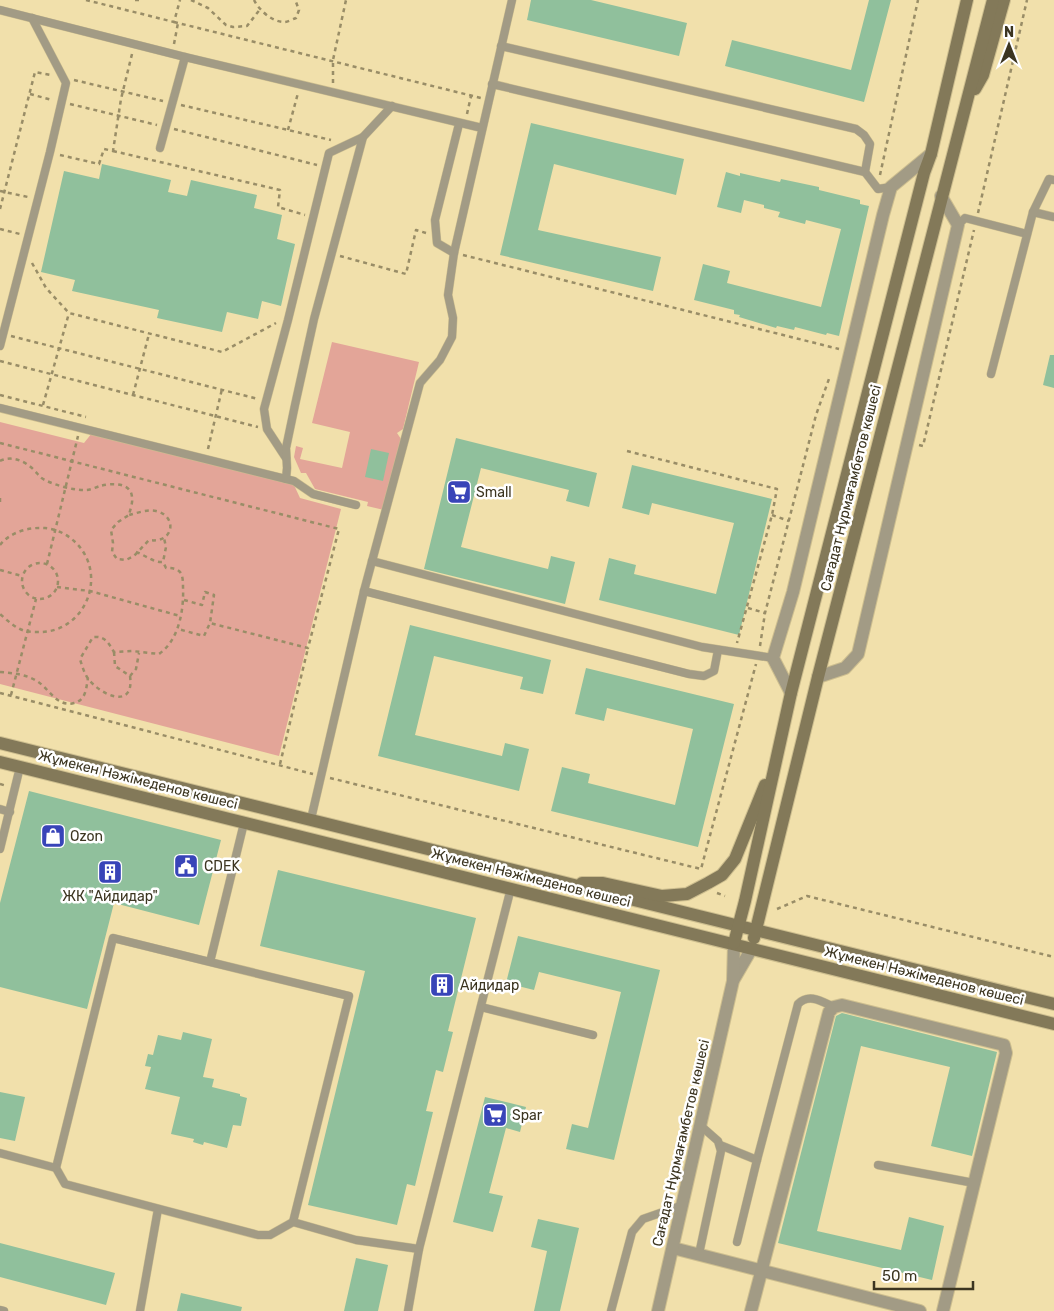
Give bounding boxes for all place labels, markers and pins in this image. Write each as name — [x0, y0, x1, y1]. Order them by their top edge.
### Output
supermarket icon: Small — [446, 479, 472, 505]
place label: Small — [476, 484, 512, 501]
shop icon: Ozon — [40, 823, 66, 849]
place label: Ozon — [70, 828, 103, 845]
public building icon: CDEK — [173, 853, 199, 879]
place label: CDEK — [204, 858, 240, 875]
building icon: ЖК "Айдидар" — [97, 859, 123, 885]
place label: ЖК "Айдидар" — [62, 888, 158, 905]
building icon: Айдидар — [429, 972, 455, 998]
place label: Айдидар — [460, 977, 519, 994]
supermarket icon: Spar — [482, 1102, 508, 1128]
place label: Spar — [512, 1107, 543, 1124]

